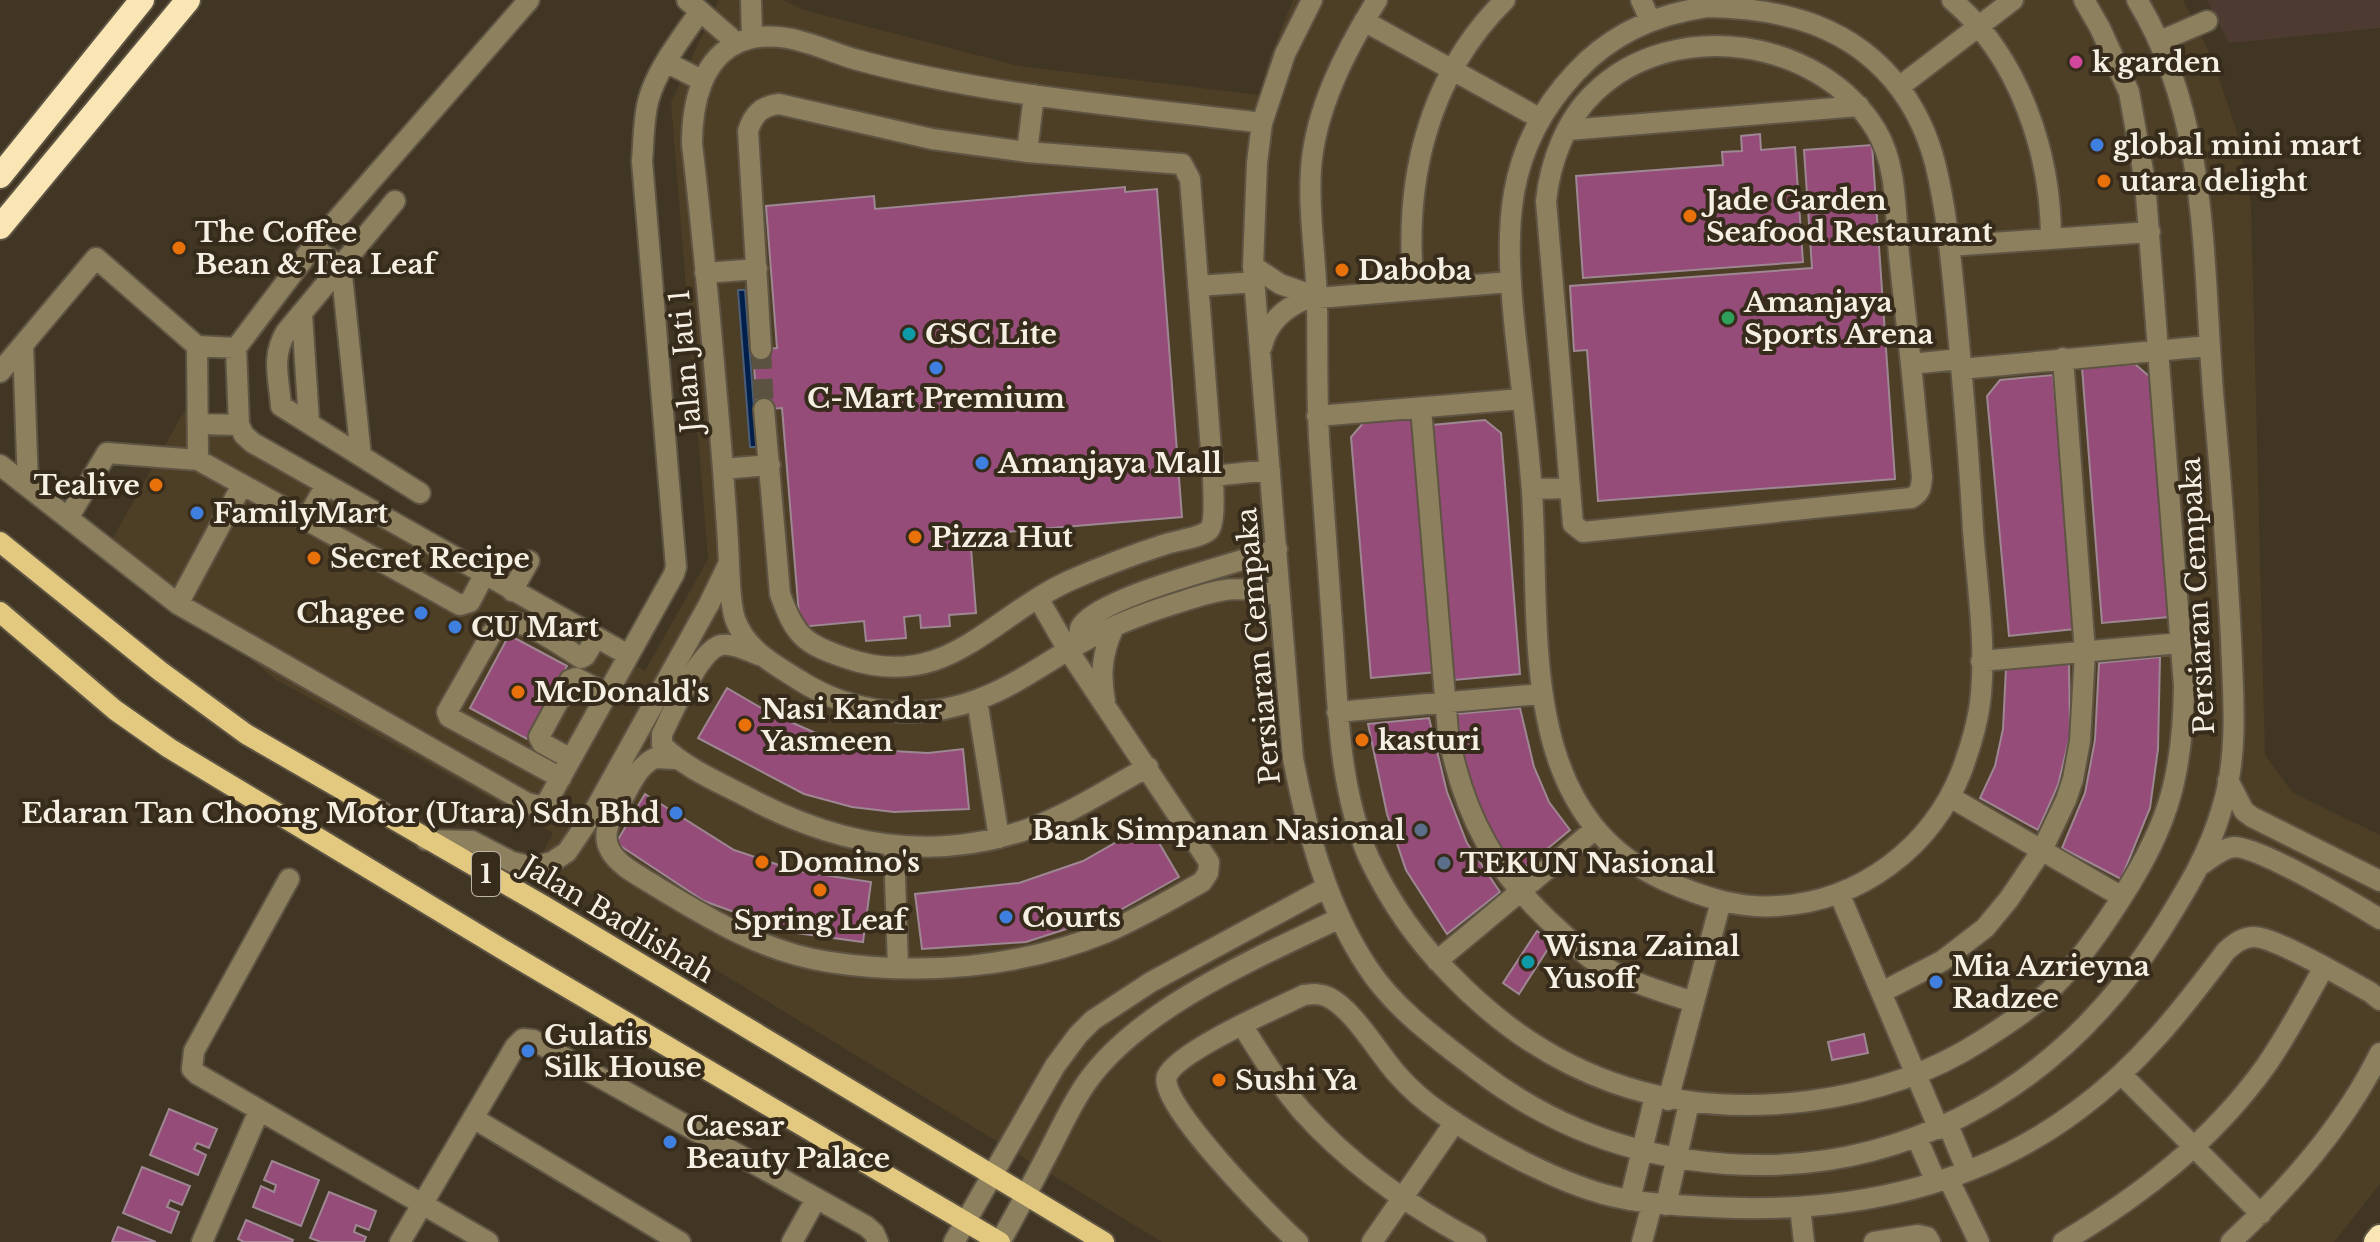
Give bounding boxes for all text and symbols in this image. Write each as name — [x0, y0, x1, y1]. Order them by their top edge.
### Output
place label: k garden — [2092, 45, 2221, 80]
marker: k garden — [2067, 53, 2085, 71]
place label: global mini mart — [2113, 128, 2362, 163]
marker: global mini mart — [2088, 136, 2106, 154]
place label: utara delight — [2120, 164, 2308, 199]
marker: utara delight — [2095, 172, 2113, 190]
place label: Jade Garden Seafood Restaurant — [1701, 183, 1993, 250]
marker: Jade Garden Seafood Restaurant — [1681, 207, 1699, 225]
place label: The Coffee Bean & Tea Leaf — [195, 215, 439, 282]
marker: The Coffee Bean & Tea Leaf — [170, 239, 188, 257]
place label: Daboba — [1358, 253, 1472, 288]
marker: Daboba — [1333, 261, 1351, 279]
place label: Amanjaya Sports Arena — [1743, 285, 1934, 352]
street label: Jalan Jati 1 — [662, 288, 710, 438]
marker: Amanjaya Sports Arena — [1719, 309, 1737, 327]
place label: GSC Lite — [925, 317, 1057, 352]
marker: GSC Lite — [900, 325, 918, 343]
marker: C-Mart Premium — [927, 359, 945, 377]
place label: C-Mart Premium — [807, 381, 1065, 416]
place label: Amanjaya Mall — [997, 446, 1222, 481]
marker: Amanjaya Mall — [973, 454, 991, 472]
street label: Persiaran Cempaka — [2173, 456, 2222, 735]
place label: Tealive — [34, 468, 140, 503]
marker: Tealive — [147, 476, 165, 494]
place label: FamilyMart — [213, 496, 389, 531]
marker: FamilyMart — [188, 504, 206, 522]
street label: Persiaran Cempaka — [1229, 506, 1288, 786]
place label: Pizza Hut — [931, 520, 1073, 555]
marker: Pizza Hut — [906, 528, 924, 546]
place label: Secret Recipe — [330, 541, 530, 576]
marker: Secret Recipe — [305, 549, 323, 567]
place label: Chagee — [296, 596, 405, 631]
marker: Chagee — [412, 604, 430, 622]
place label: CU Mart — [471, 610, 599, 645]
marker: CU Mart — [446, 618, 464, 636]
place label: McDonald's — [534, 675, 710, 710]
marker: McDonald's — [509, 683, 527, 701]
place label: Nasi Kandar Yasmeen — [760, 692, 942, 759]
marker: Nasi Kandar Yasmeen — [736, 716, 754, 734]
place label: kasturi — [1378, 723, 1480, 758]
marker: kasturi — [1353, 731, 1371, 749]
place label: Edaran Tan Choong Motor (Utara) Sdn Bhd — [21, 796, 660, 831]
marker: Edaran Tan Choong Motor (Utara) Sdn Bhd — [667, 804, 685, 822]
place label: Bank Simpanan Nasional — [1032, 813, 1405, 848]
marker: Bank Simpanan Nasional — [1412, 821, 1430, 839]
place label: Domino's — [778, 845, 920, 880]
street label: Jalan Badlishah — [512, 846, 721, 991]
place label: TEKUN Nasional — [1460, 846, 1715, 881]
road number: 1 — [472, 852, 500, 896]
marker: Domino's — [753, 853, 771, 871]
marker: TEKUN Nasional — [1435, 854, 1453, 872]
marker: Spring Leaf — [811, 881, 829, 899]
place label: Courts — [1022, 900, 1121, 935]
place label: Spring Leaf — [734, 903, 909, 938]
marker: Courts — [997, 908, 1015, 926]
place label: Wisna Zainal Yusoff — [1543, 929, 1740, 996]
place label: Mia Azrieyna Radzee — [1952, 949, 2150, 1016]
marker: Wisna Zainal Yusoff — [1519, 953, 1537, 971]
marker: Mia Azrieyna Radzee — [1927, 973, 1945, 991]
place label: Gulatis Silk House — [544, 1018, 702, 1085]
marker: Gulatis Silk House — [519, 1042, 537, 1060]
place label: Sushi Ya — [1235, 1063, 1358, 1098]
marker: Sushi Ya — [1210, 1071, 1228, 1089]
place label: Caesar Beauty Palace — [686, 1109, 890, 1176]
marker: Caesar Beauty Palace — [661, 1133, 679, 1151]

